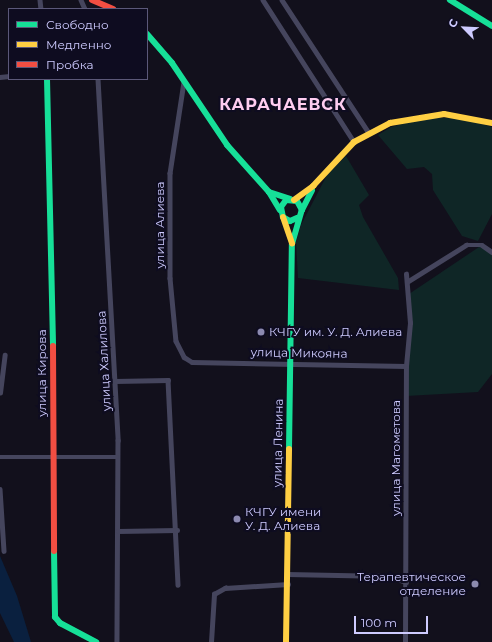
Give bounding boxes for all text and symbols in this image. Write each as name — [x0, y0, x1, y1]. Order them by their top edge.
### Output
legend — [8, 8, 148, 80]
north arrow — [444, 8, 484, 48]
text: Свободно — [46, 17, 109, 32]
text: С — [445, 17, 461, 30]
text: Медленно — [46, 37, 111, 52]
text: Пробка — [46, 57, 94, 72]
district label: КАРАЧАЕВСК — [219, 95, 347, 115]
street label: улица Алиева — [153, 181, 167, 269]
street label: улица Халилова — [94, 310, 114, 412]
place label: КЧГУ им. У. Д. Алиева — [269, 325, 402, 339]
marker: КЧГУ им. У. Д. Алиева — [256, 327, 266, 337]
street label: улица Кирова — [35, 329, 49, 417]
street label: улица Микояна — [250, 345, 348, 361]
street label: улица Ленина — [270, 398, 286, 488]
street label: улица Магометова — [389, 400, 403, 516]
place label: КЧГУ имени У. Д. Алиева — [245, 505, 321, 533]
marker: КЧГУ имени У. Д. Алиева — [232, 514, 242, 524]
place label: Терапевтическое отделение — [357, 570, 466, 598]
marker: Терапевтическое отделение — [469, 578, 481, 590]
scale bar — [356, 608, 430, 634]
text: 100 m — [361, 615, 397, 630]

